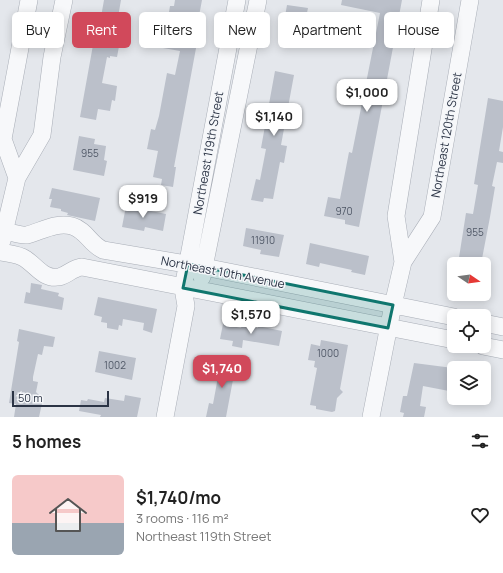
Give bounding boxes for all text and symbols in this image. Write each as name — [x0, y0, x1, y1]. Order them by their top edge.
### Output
chip: Buy — [12, 12, 64, 48]
chip: Rent — [72, 12, 131, 48]
chip: Filters — [139, 12, 206, 48]
chip: New — [214, 12, 270, 48]
chip: Apartment — [278, 12, 376, 48]
chip: House — [384, 12, 454, 48]
street label: Northeast 120th Street — [427, 71, 465, 199]
pin: $1,000 — [334, 79, 400, 113]
text: $1,000 — [346, 83, 388, 101]
street label: Northeast 119th Street — [189, 90, 227, 216]
pin: $1,140 — [241, 103, 307, 137]
text: $1,140 — [255, 107, 293, 125]
house number: 955 — [81, 146, 99, 160]
pin: $919 — [119, 185, 167, 219]
text: $919 — [128, 189, 158, 207]
house number: 970 — [335, 204, 353, 218]
house number: 955 — [466, 225, 484, 239]
house number: 11910 — [251, 233, 275, 247]
street label: Northeast 10th Avenue — [160, 252, 286, 292]
north arrow — [447, 257, 491, 301]
map controls — [447, 257, 491, 405]
pin: $1,570 — [218, 301, 284, 335]
text: $1,570 — [231, 305, 271, 323]
button: locate — [447, 309, 491, 353]
house number: 1000 — [317, 346, 339, 360]
pin: $1,740 — [189, 355, 255, 389]
house number: 1002 — [104, 358, 126, 372]
text: $1,740 — [202, 359, 242, 377]
button: layers — [447, 361, 491, 405]
scale bar — [12, 389, 109, 408]
text: 50 m — [18, 390, 43, 405]
text: 5 homes — [12, 430, 81, 453]
icon: filters — [469, 430, 491, 452]
text: $1,740/mo — [136, 486, 221, 509]
icon: home — [44, 491, 92, 539]
icon: heart — [469, 504, 491, 526]
text: 3 rooms · 116 m² — [136, 509, 229, 527]
text: Northeast 119th Street — [136, 527, 271, 545]

